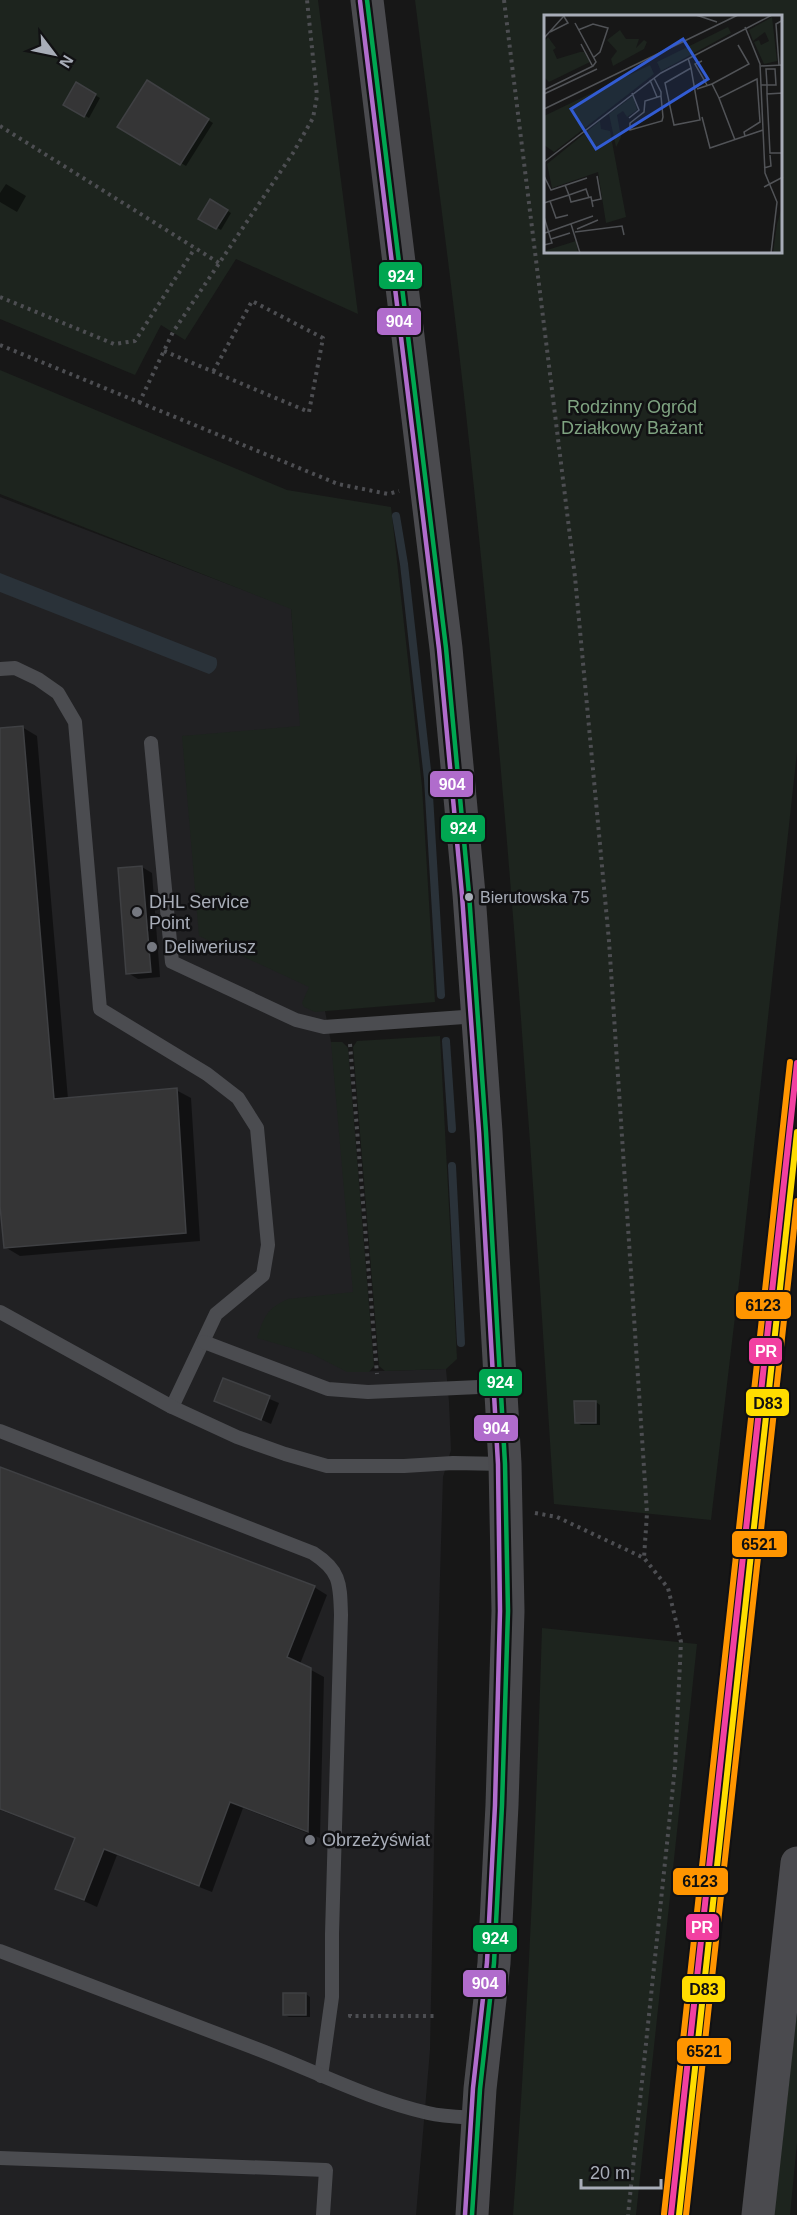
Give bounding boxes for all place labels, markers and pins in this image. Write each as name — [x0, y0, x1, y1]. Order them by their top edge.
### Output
place label: Bierutowska 75 — [480, 889, 589, 906]
marker: Bierutowska 75 — [463, 891, 475, 903]
place label: DHL Service Point — [149, 892, 249, 933]
marker: DHL Service Point — [130, 905, 144, 919]
place label: Deliweriusz — [164, 937, 256, 957]
marker: Deliweriusz — [145, 940, 159, 954]
place label: Obrzeżyświat — [322, 1830, 430, 1850]
marker: Obrzeżyświat — [303, 1833, 317, 1847]

